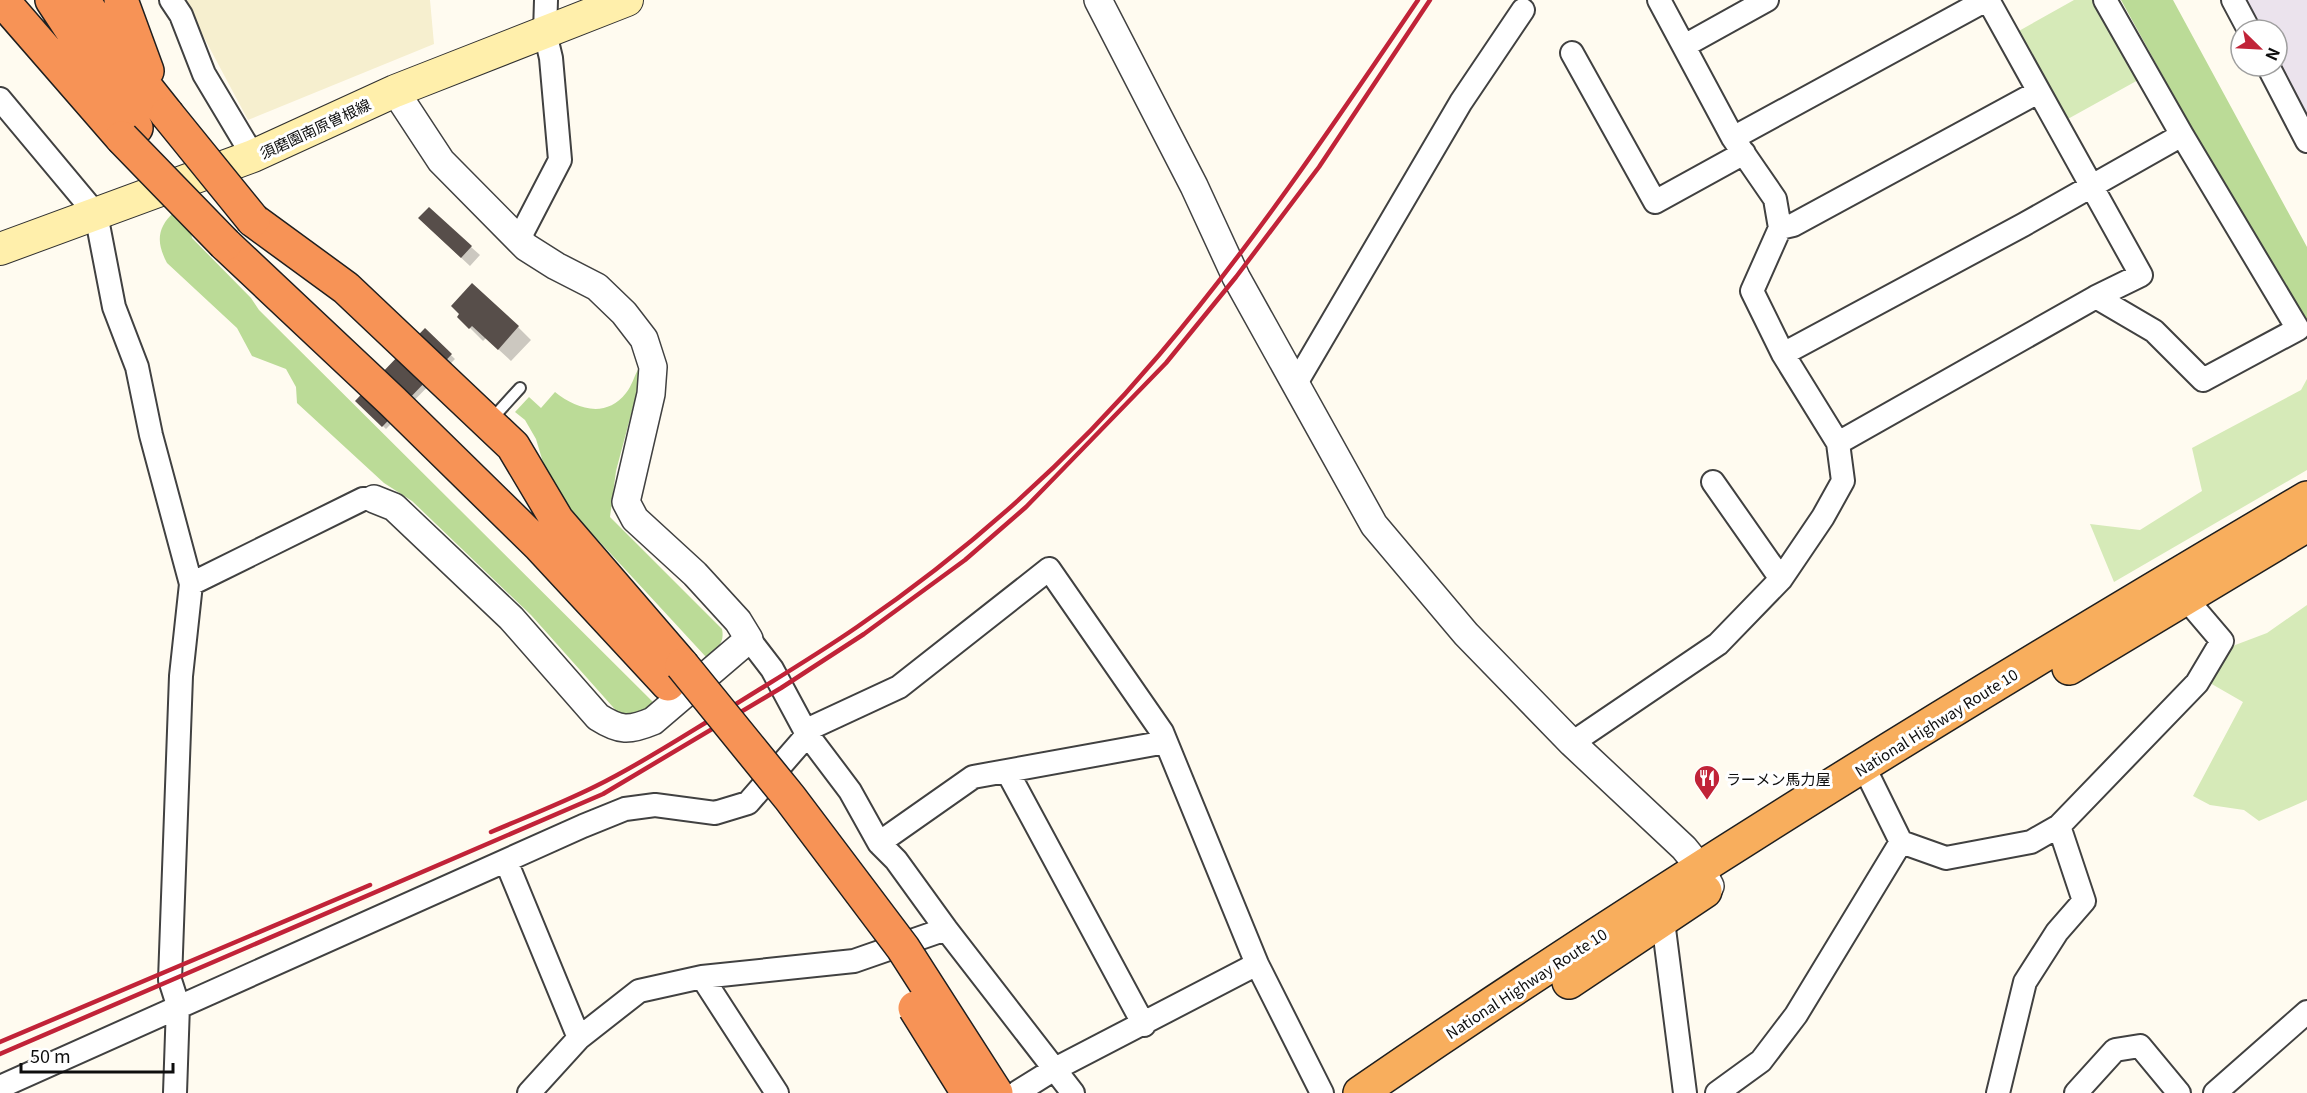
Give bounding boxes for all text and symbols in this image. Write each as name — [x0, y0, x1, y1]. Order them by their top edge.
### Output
north arrow — [2229, 18, 2289, 78]
text: N — [2260, 44, 2287, 65]
street label: 須磨園南原曽根線 — [256, 93, 374, 163]
street label: National Highway Route 10 — [1851, 663, 2021, 781]
restaurant icon: ラーメン馬力屋 — [1692, 763, 1722, 801]
place label: ラーメン馬力屋 — [1726, 768, 1830, 789]
street label: National Highway Route 10 — [1441, 923, 1611, 1043]
scale bar — [21, 1036, 172, 1074]
text: 50 m — [30, 1042, 71, 1068]

